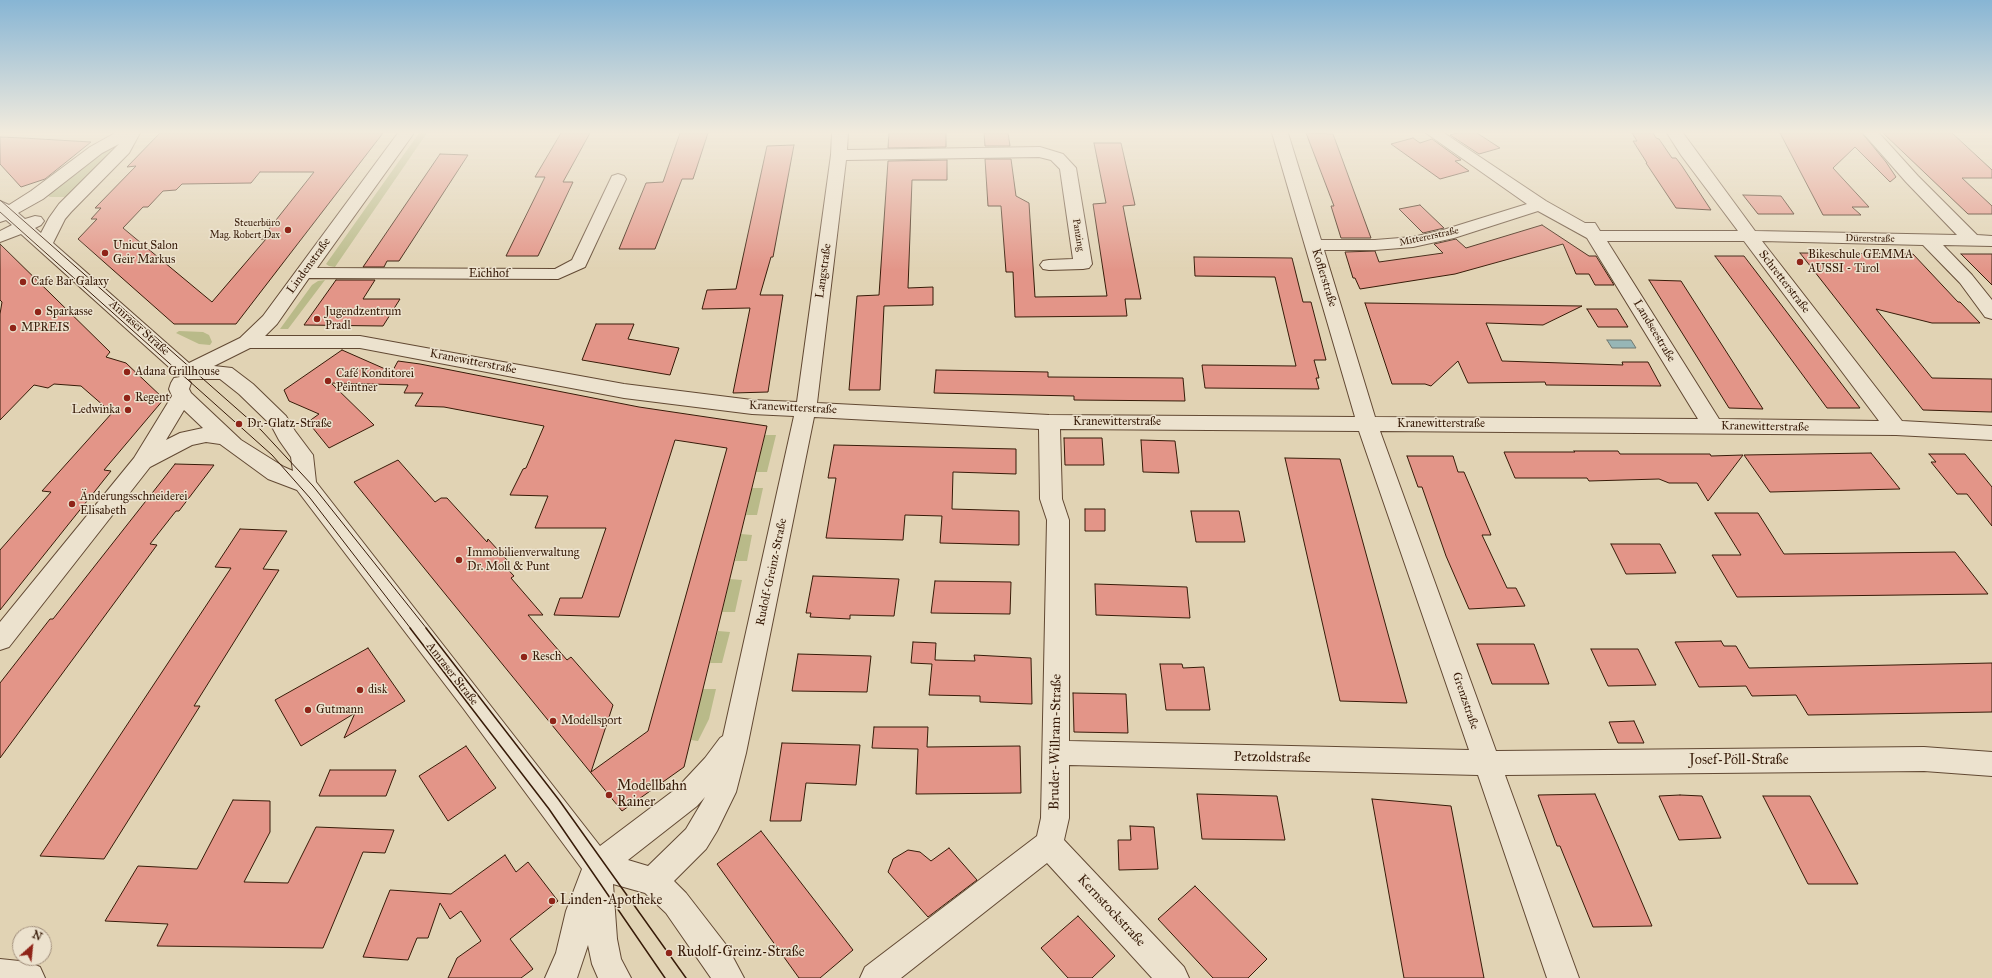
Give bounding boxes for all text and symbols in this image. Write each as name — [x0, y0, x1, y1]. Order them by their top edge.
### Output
place label: Steuerbüro Mag. Robert Dax — [209, 218, 280, 242]
street label: Panzing — [1070, 218, 1086, 252]
marker: Steuerbüro Mag. Robert Dax — [283, 225, 293, 235]
street label: Mittererstraße — [1398, 225, 1460, 249]
street label: Dürerstraße — [1845, 233, 1895, 245]
street label: Lindenstraße — [284, 235, 334, 297]
place label: Unicut Salon Geir Markus — [113, 239, 178, 267]
street label: Langstraße — [813, 243, 835, 299]
street label: Koflerstraße — [1308, 247, 1340, 309]
marker: Unicut Salon Geir Markus — [100, 248, 110, 258]
street label: Schretterstraße — [1755, 248, 1813, 316]
place label: Bikeschule GEMMA AUSSI - Tirol — [1808, 248, 1913, 276]
marker: Bikeschule GEMMA AUSSI - Tirol — [1795, 257, 1805, 267]
street label: Eichhof — [469, 267, 509, 281]
place label: Cafe Bar Galaxy — [31, 275, 109, 289]
marker: Cafe Bar Galaxy — [18, 277, 28, 287]
street label: Amraser Straße — [106, 297, 172, 359]
street label: Landseestraße — [1630, 297, 1678, 365]
place label: Sparkasse — [46, 305, 93, 319]
place label: Jugendzentrum Pradl — [325, 305, 401, 333]
marker: Sparkasse — [33, 307, 43, 317]
marker: Jugendzentrum Pradl — [312, 314, 322, 324]
place label: MPREIS — [21, 321, 69, 335]
marker: MPREIS — [8, 323, 18, 333]
street label: Kranewitterstraße — [428, 347, 518, 377]
place label: Adana Grillhouse — [135, 365, 220, 379]
marker: Adana Grillhouse — [122, 367, 132, 377]
place label: Café Konditorei Peintner — [336, 367, 414, 395]
marker: Café Konditorei Peintner — [323, 376, 333, 386]
place label: Regent — [135, 391, 170, 405]
marker: Regent — [122, 393, 132, 403]
street label: Kranewitterstraße — [749, 399, 837, 417]
place label: Ledwinka — [72, 403, 120, 417]
marker: Ledwinka — [123, 405, 133, 415]
street label: Kranewitterstraße — [1073, 415, 1161, 429]
place label: Dr.-Glatz-Straße — [247, 417, 332, 431]
street label: Kranewitterstraße — [1397, 417, 1485, 431]
marker: Dr.-Glatz-Straße — [234, 419, 244, 429]
street label: Kranewitterstraße — [1721, 419, 1809, 435]
place label: Änderungsschneiderei Elisabeth — [80, 490, 188, 518]
marker: Änderungsschneiderei Elisabeth — [67, 499, 77, 509]
street label: Rudolf-Greinz-Straße — [754, 517, 790, 627]
place label: Immobilienverwaltung Dr. Moll & Punt — [467, 546, 579, 574]
marker: Immobilienverwaltung Dr. Moll & Punt — [454, 555, 464, 565]
street label: Amraser Straße — [423, 640, 481, 708]
place label: Resch — [532, 650, 561, 664]
marker: Resch — [519, 652, 529, 662]
street label: Grenzstraße — [1448, 670, 1482, 732]
street label: Bruder-Willram-Straße — [1046, 674, 1066, 810]
place label: disk — [368, 683, 387, 697]
marker: disk — [355, 685, 365, 695]
place label: Gutmann — [316, 703, 364, 717]
marker: Gutmann — [303, 705, 313, 715]
place label: Modellsport — [561, 714, 622, 728]
marker: Modellsport — [548, 716, 558, 726]
street label: Petzoldstraße — [1233, 749, 1311, 767]
street label: Josef-Pöll-Straße — [1689, 753, 1789, 769]
place label: Modellbahn Rainer — [617, 779, 687, 812]
marker: Modellbahn Rainer — [604, 790, 614, 800]
street label: Kernstockstraße — [1073, 871, 1149, 951]
place label: Linden-Apotheke — [560, 893, 662, 909]
marker: Linden-Apotheke — [547, 896, 557, 906]
north arrow — [12, 926, 52, 966]
text: N — [30, 928, 44, 944]
place label: Rudolf-Greinz-Straße — [677, 945, 805, 961]
marker: Rudolf-Greinz-Straße — [664, 948, 674, 958]

